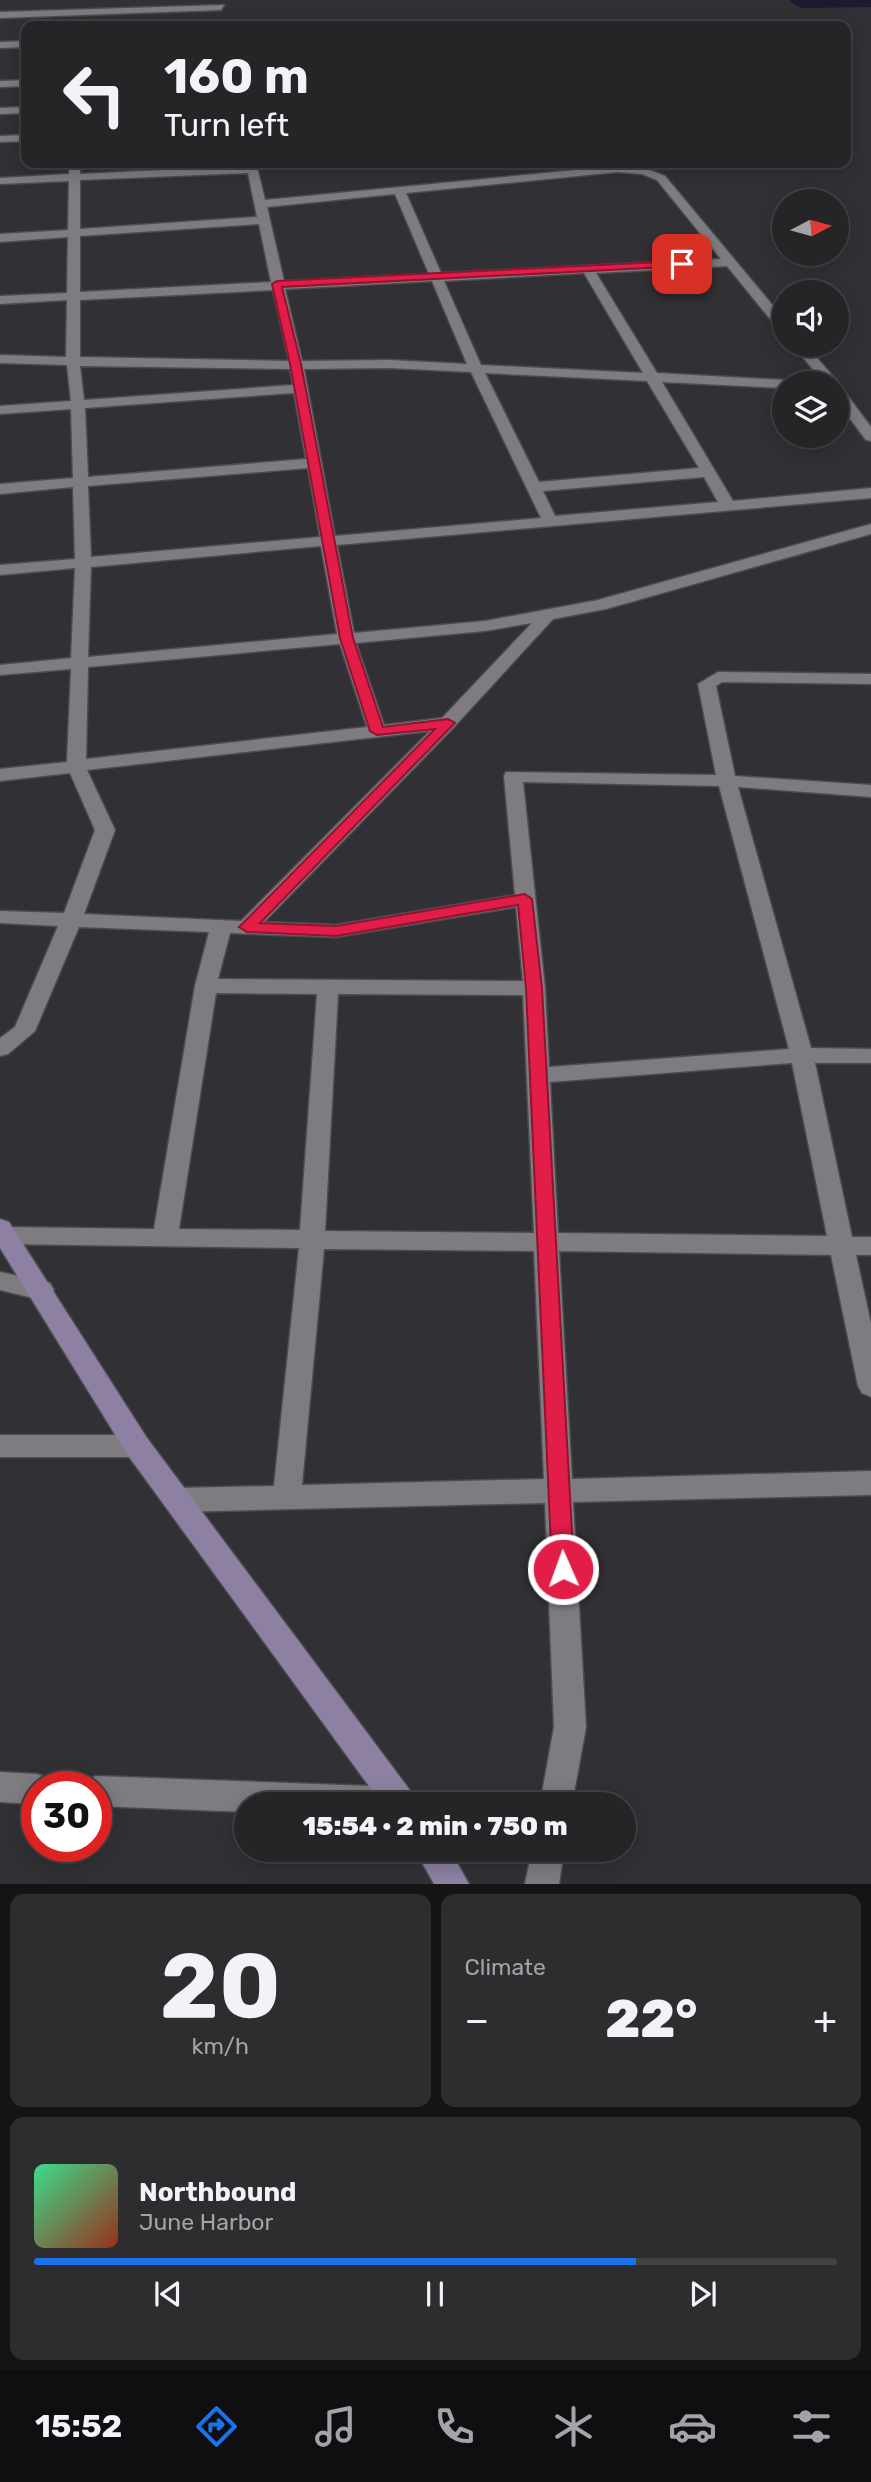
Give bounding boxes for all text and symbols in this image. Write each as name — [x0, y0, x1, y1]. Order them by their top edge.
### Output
text: 160 m — [164, 47, 309, 105]
icon: left — [49, 49, 140, 140]
text: Turn left — [164, 106, 289, 144]
north arrow — [772, 189, 849, 266]
map controls — [772, 189, 849, 448]
pin — [652, 234, 712, 294]
icon: arrive — [663, 245, 701, 283]
button: sound — [772, 280, 849, 357]
button: layers — [772, 371, 849, 448]
position arrow — [526, 1532, 600, 1606]
speed limit sign: 30 — [21, 1771, 112, 1862]
text: 15:54 · 2 min · 750 m — [302, 1811, 568, 1842]
text: 20 — [160, 1932, 281, 2040]
text: Climate — [465, 1953, 546, 1981]
text: 22° — [605, 1988, 697, 2050]
text: − — [465, 1997, 489, 2043]
text: + — [813, 1997, 837, 2043]
text: km/h — [192, 2032, 249, 2060]
text: Northbound — [139, 2177, 297, 2208]
text: June Harbor — [139, 2208, 273, 2236]
icon: previous — [149, 2275, 187, 2313]
icon: pause — [416, 2275, 454, 2313]
icon: next — [684, 2275, 722, 2313]
icon: directions — [192, 2402, 241, 2451]
icon: music — [311, 2402, 360, 2451]
icon: phone — [430, 2402, 479, 2451]
icon: climate — [549, 2402, 598, 2451]
icon: car — [668, 2402, 717, 2451]
icon: filters — [787, 2402, 836, 2451]
text: 15:52 — [35, 2407, 122, 2445]

